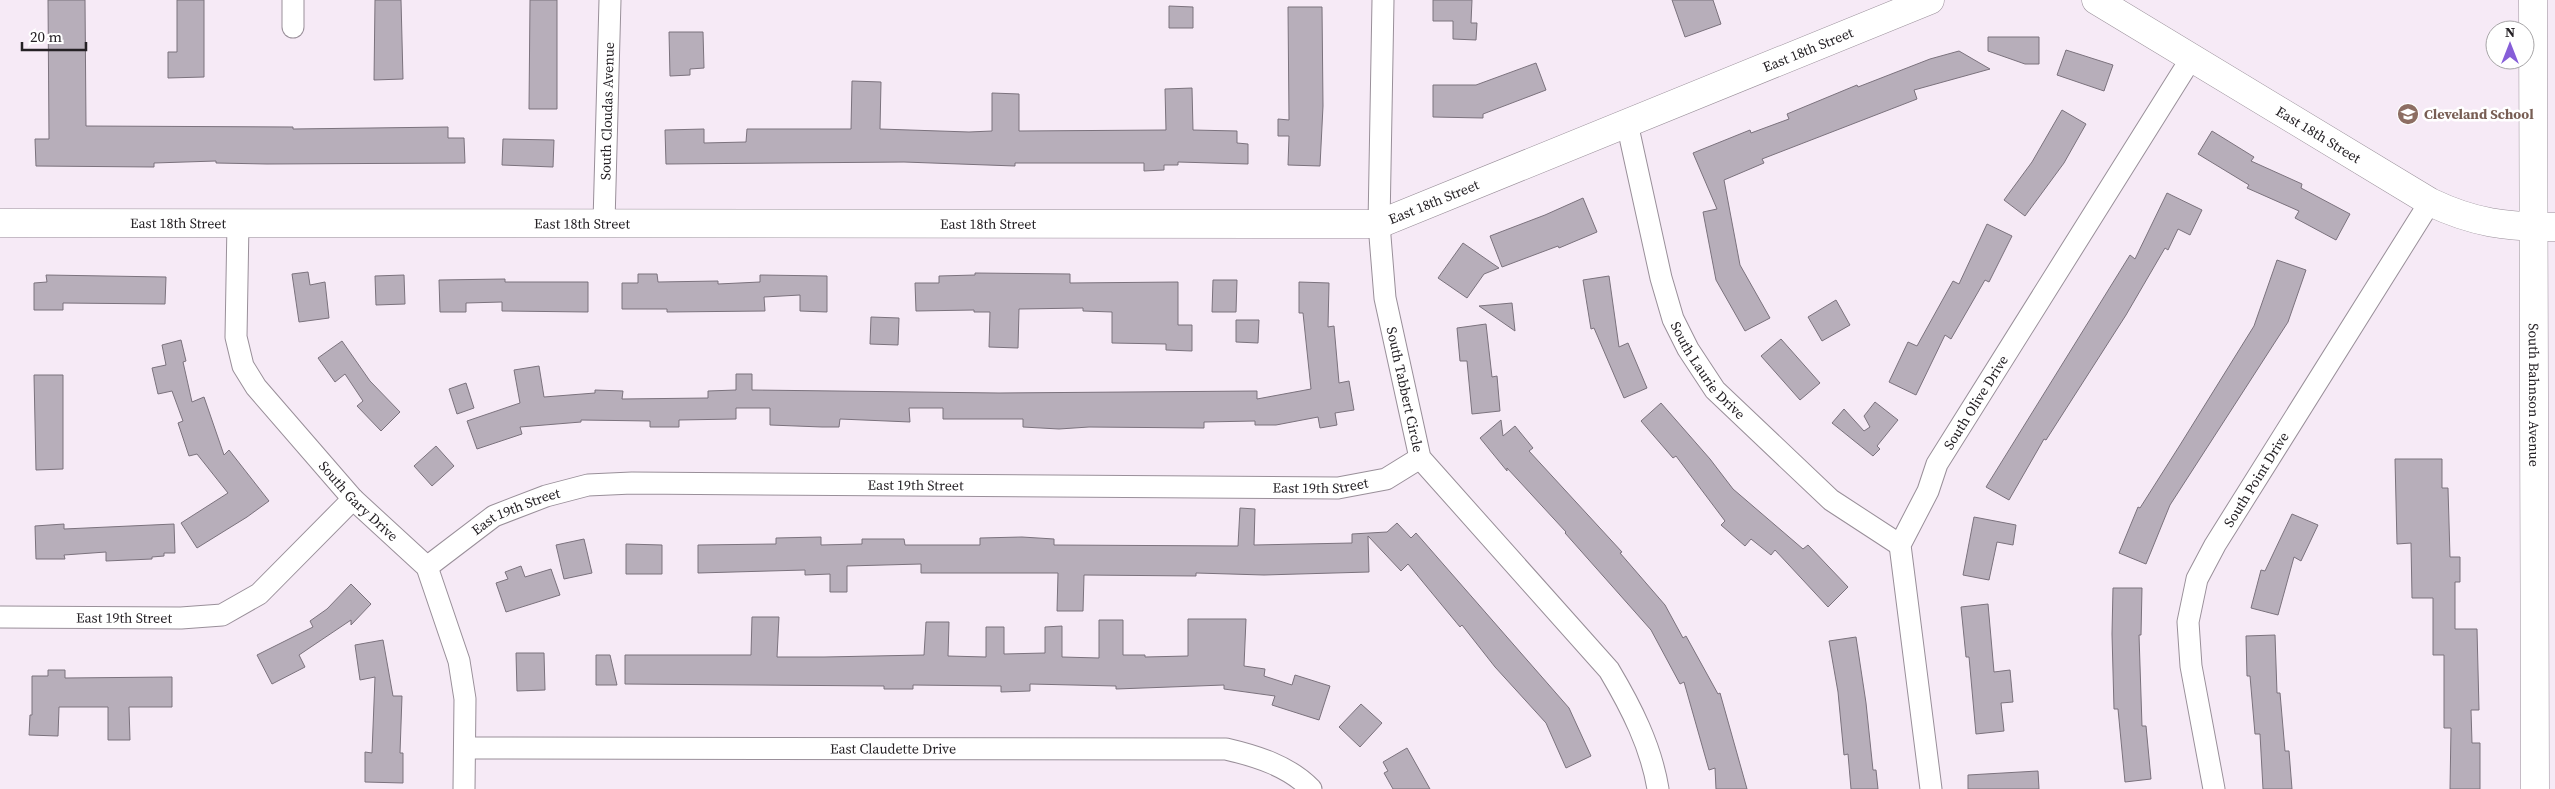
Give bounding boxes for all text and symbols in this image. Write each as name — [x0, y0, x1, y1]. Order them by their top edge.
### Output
scale bar — [22, 20, 86, 52]
north arrow — [2485, 20, 2535, 70]
street label: East 18th Street — [1760, 22, 1857, 77]
text: N — [2505, 22, 2515, 42]
text: 20 m — [30, 26, 62, 47]
street label: South Cloudas Avenue — [595, 42, 619, 180]
street label: East 18th Street — [2272, 101, 2365, 168]
school or university icon: Cleveland School — [2396, 102, 2420, 126]
place label: Cleveland School — [2424, 104, 2534, 124]
street label: East 18th Street — [1385, 174, 1482, 229]
street label: East 18th Street — [130, 213, 226, 233]
street label: East 18th Street — [534, 213, 630, 233]
street label: East 18th Street — [940, 214, 1036, 234]
street label: South Laurie Drive — [1666, 318, 1750, 424]
street label: South Bahnson Avenue — [2524, 323, 2544, 467]
street label: South Tabbert Circle — [1382, 325, 1428, 454]
street label: South Olive Drive — [1938, 351, 2013, 454]
street label: South Point Drive — [2219, 428, 2294, 531]
street label: South Gary Drive — [314, 456, 403, 546]
street label: East 19th Street — [1273, 472, 1370, 498]
street label: East 19th Street — [868, 475, 964, 495]
street label: East 19th Street — [467, 483, 563, 540]
street label: East 19th Street — [76, 607, 172, 628]
street label: East Claudette Drive — [830, 738, 956, 759]

